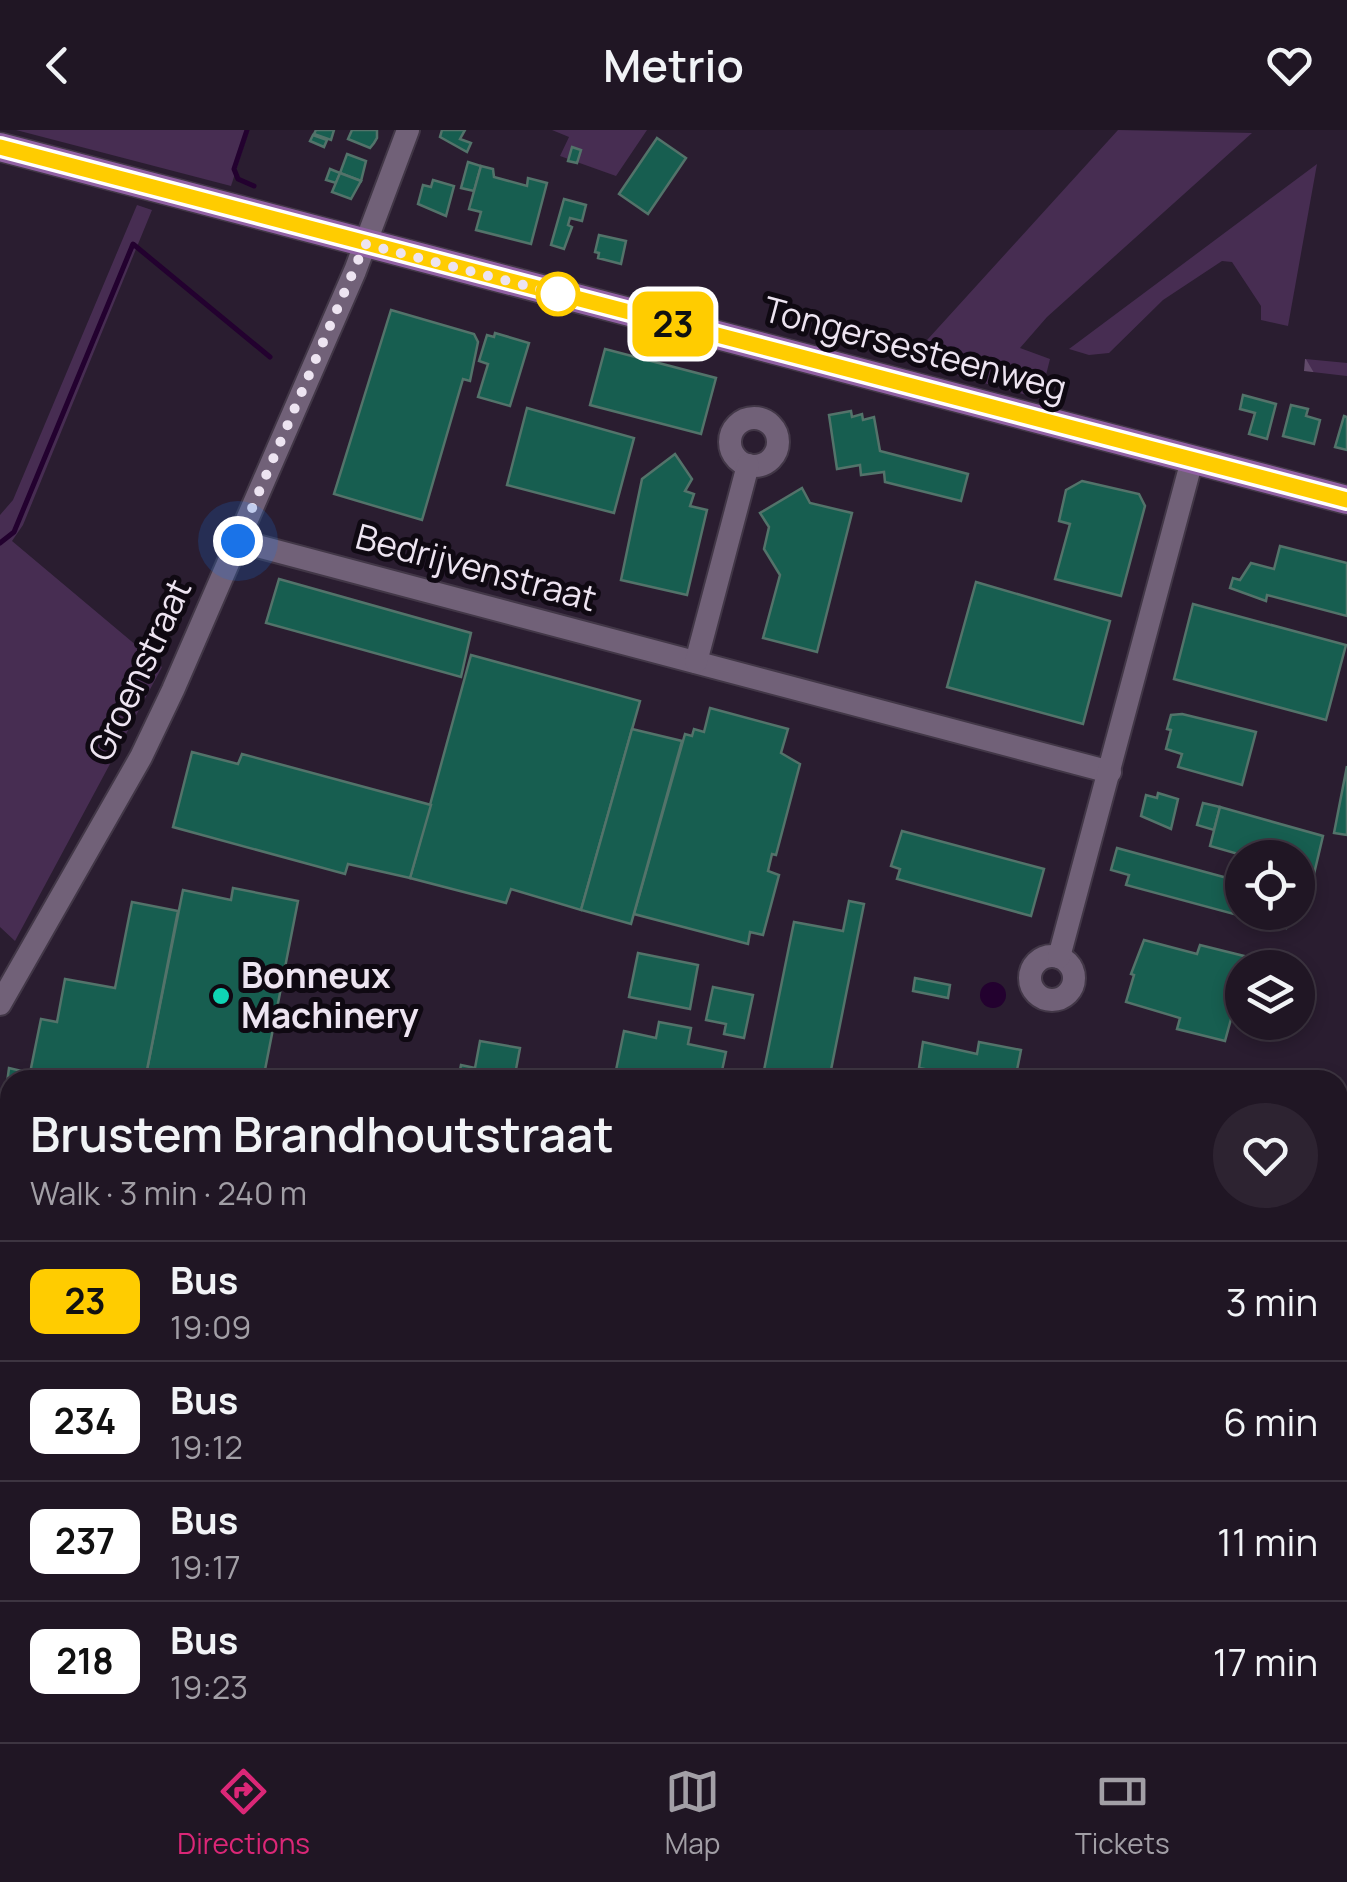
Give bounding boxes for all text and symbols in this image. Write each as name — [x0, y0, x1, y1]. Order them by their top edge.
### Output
text: Metrio — [603, 34, 744, 96]
icon: back — [30, 38, 85, 93]
icon: heart — [1262, 38, 1317, 93]
unlabelled marker — [537, 273, 579, 315]
street label: Tongersesteenweg — [758, 285, 1072, 412]
line badge: 23 — [628, 292, 718, 356]
text: 23 — [652, 300, 694, 348]
street label: Bedrijvenstraat — [351, 512, 602, 622]
your location — [213, 516, 263, 566]
street label: Groenstraat — [76, 571, 202, 768]
map controls — [1225, 840, 1315, 1040]
button: locate — [1225, 840, 1315, 930]
button: layers — [1225, 950, 1315, 1040]
place label: Bonneux Machinery — [241, 951, 419, 1039]
marker: Bonneux Machinery — [210, 985, 232, 1007]
text: Brustem Brandhoutstraat — [30, 1101, 614, 1166]
button: heart — [1213, 1103, 1318, 1208]
text: Walk · 3 min · 240 m — [30, 1171, 307, 1215]
text: Bus — [170, 1253, 238, 1305]
text: 3 min — [1226, 1275, 1318, 1327]
text: 23 — [64, 1277, 106, 1325]
text: 19:09 — [170, 1305, 251, 1349]
text: Bus — [170, 1373, 238, 1425]
text: 6 min — [1223, 1395, 1318, 1447]
text: 234 — [54, 1397, 116, 1445]
text: 19:12 — [170, 1425, 243, 1469]
text: Bus — [170, 1493, 238, 1545]
text: 11 min — [1217, 1515, 1318, 1567]
text: 237 — [55, 1517, 115, 1565]
text: 19:17 — [170, 1545, 240, 1589]
text: Bus — [170, 1613, 238, 1665]
text: 17 min — [1213, 1635, 1318, 1687]
text: 218 — [56, 1637, 114, 1685]
text: 19:23 — [170, 1665, 248, 1709]
tab: Directions — [177, 1764, 310, 1862]
tab: Map — [665, 1764, 720, 1862]
tab: Tickets — [1075, 1764, 1170, 1862]

